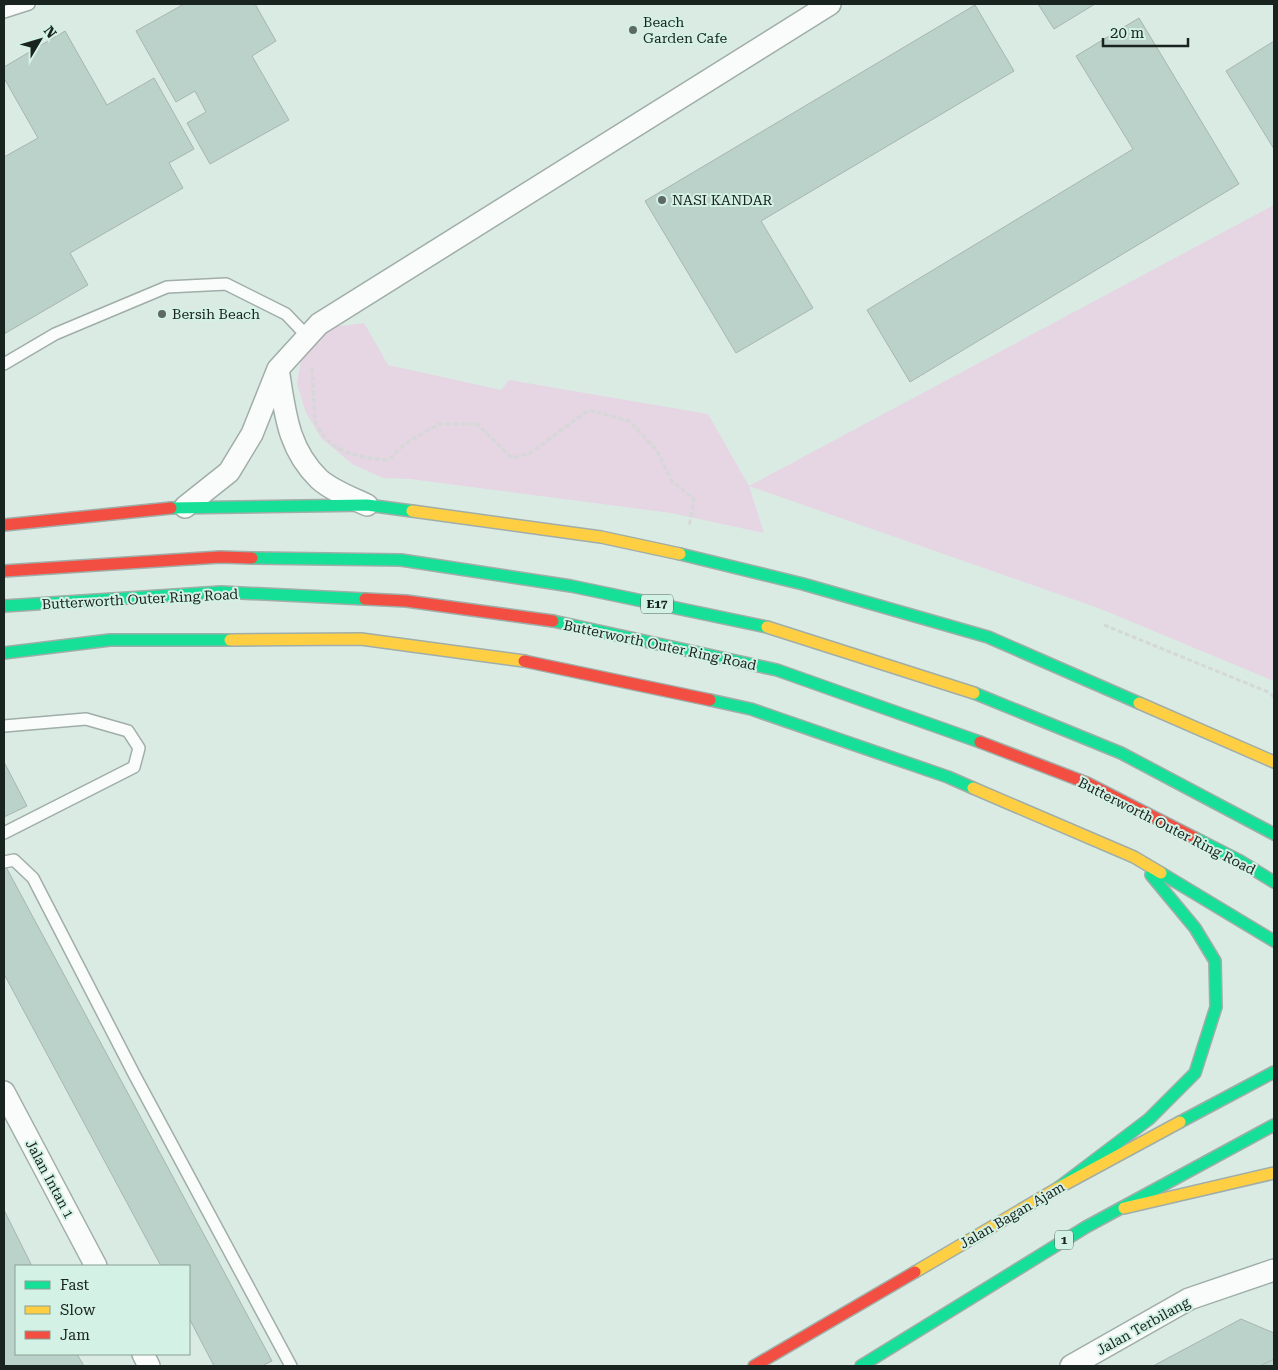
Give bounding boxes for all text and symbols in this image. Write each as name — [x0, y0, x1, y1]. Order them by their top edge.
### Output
place label: Beach Garden Cafe — [643, 14, 728, 46]
north arrow — [15, 15, 65, 65]
scale bar — [1103, 15, 1188, 47]
text: N — [41, 23, 60, 41]
marker: Beach Garden Cafe — [627, 24, 639, 36]
text: 20 m — [1110, 24, 1145, 42]
place label: NASI KANDAR — [672, 192, 772, 208]
marker: NASI KANDAR — [656, 194, 668, 206]
place label: Bersih Beach — [172, 306, 260, 322]
marker: Bersih Beach — [156, 308, 168, 320]
street label: Butterworth Outer Ring Road — [41, 586, 239, 612]
road number: E17 — [641, 594, 673, 614]
street label: Butterworth Outer Ring Road — [562, 617, 758, 673]
street label: Butterworth Outer Ring Road — [1076, 774, 1258, 878]
street label: Jalan Intan 1 — [22, 1137, 78, 1221]
street label: Jalan Bagan Ajam — [957, 1178, 1068, 1252]
road number: 1 — [1055, 1230, 1073, 1250]
legend — [15, 1265, 190, 1355]
text: Fast — [60, 1276, 90, 1294]
street label: Jalan Terbilang — [1094, 1294, 1192, 1358]
text: Slow — [60, 1301, 96, 1319]
text: Jam — [60, 1326, 90, 1344]

